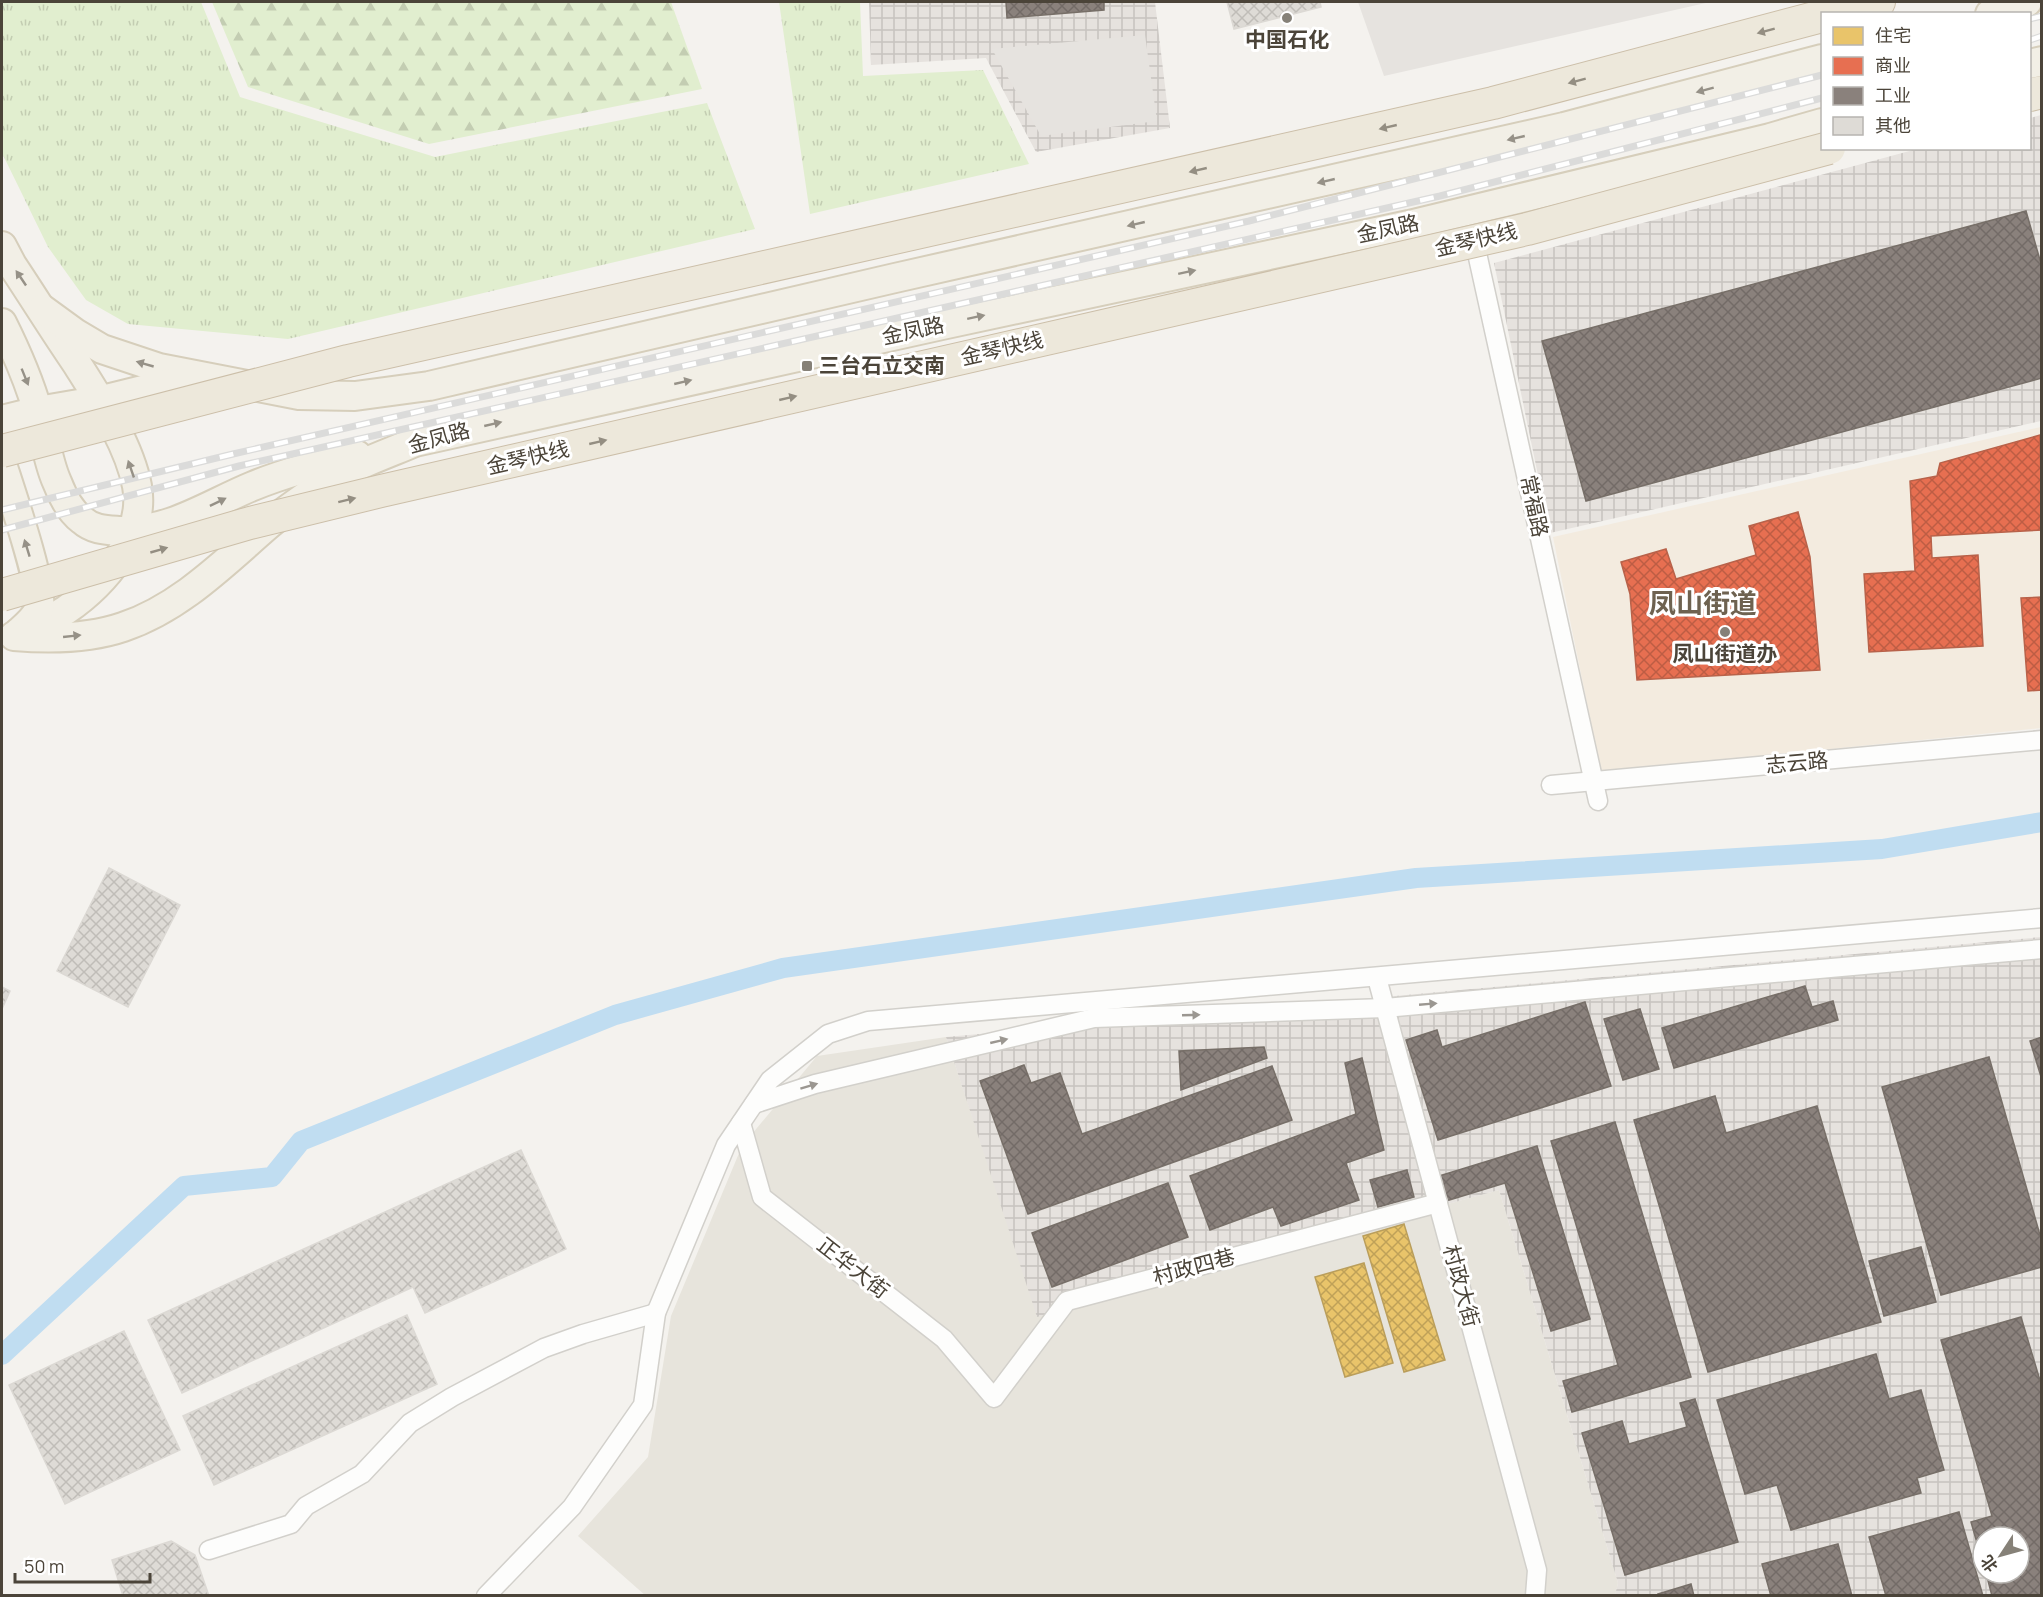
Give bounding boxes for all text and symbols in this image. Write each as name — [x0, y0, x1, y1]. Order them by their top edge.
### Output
marker: 中国石化 — [1280, 11, 1294, 25]
legend — [1821, 12, 2031, 150]
text: 住宅 — [1875, 23, 1911, 47]
place label: 中国石化 — [1245, 25, 1329, 53]
one-way arrow — [1757, 27, 1775, 37]
text: 商业 — [1875, 53, 1911, 77]
one-way arrow — [1568, 77, 1586, 86]
text: 工业 — [1875, 83, 1911, 107]
one-way arrow — [1696, 85, 1714, 95]
text: 其他 — [1875, 113, 1911, 137]
one-way arrow — [1379, 122, 1397, 132]
one-way arrow — [1507, 133, 1525, 143]
one-way arrow — [1188, 165, 1207, 175]
one-way arrow — [1317, 176, 1335, 186]
street label: 金凤路 — [1354, 208, 1422, 248]
street label: 金琴快线 — [1432, 216, 1520, 262]
one-way arrow — [1126, 219, 1145, 229]
one-way arrow — [1178, 267, 1197, 277]
one-way arrow — [15, 271, 27, 287]
street label: 金凤路 — [879, 310, 947, 350]
one-way arrow — [967, 312, 985, 322]
street label: 金琴快线 — [958, 325, 1046, 371]
place label: 三台石立交南 — [819, 351, 945, 379]
one-way arrow — [136, 359, 154, 368]
marker: 三台石立交南 — [800, 359, 814, 373]
one-way arrow — [20, 368, 30, 386]
one-way arrow — [674, 377, 693, 386]
one-way arrow — [779, 393, 798, 402]
street label: 金凤路 — [405, 415, 473, 459]
one-way arrow — [483, 419, 502, 429]
street label: 金琴快线 — [484, 434, 572, 480]
one-way arrow — [589, 436, 608, 446]
one-way arrow — [126, 460, 136, 478]
street label: 常福路 — [1515, 472, 1555, 540]
one-way arrow — [338, 494, 356, 504]
one-way arrow — [209, 497, 226, 507]
one-way arrow — [22, 539, 31, 557]
one-way arrow — [150, 545, 168, 554]
district label: 凤山街道 — [1649, 584, 1757, 621]
marker: 凤山街道办 — [1718, 625, 1732, 639]
one-way arrow — [63, 631, 82, 641]
place label: 凤山街道办 — [1673, 639, 1778, 667]
street label: 志云路 — [1764, 745, 1830, 779]
one-way arrow — [1418, 999, 1437, 1009]
one-way arrow — [1182, 1010, 1201, 1019]
one-way arrow — [990, 1035, 1008, 1045]
one-way arrow — [800, 1081, 818, 1090]
street label: 正华大街 — [812, 1230, 895, 1304]
street label: 村政四巷 — [1150, 1242, 1238, 1290]
street label: 村政大街 — [1438, 1242, 1486, 1330]
north arrow — [1971, 1525, 2031, 1585]
scale bar — [15, 1546, 150, 1584]
text: 北 — [1975, 1551, 2002, 1577]
text: 50 m — [24, 1554, 64, 1578]

